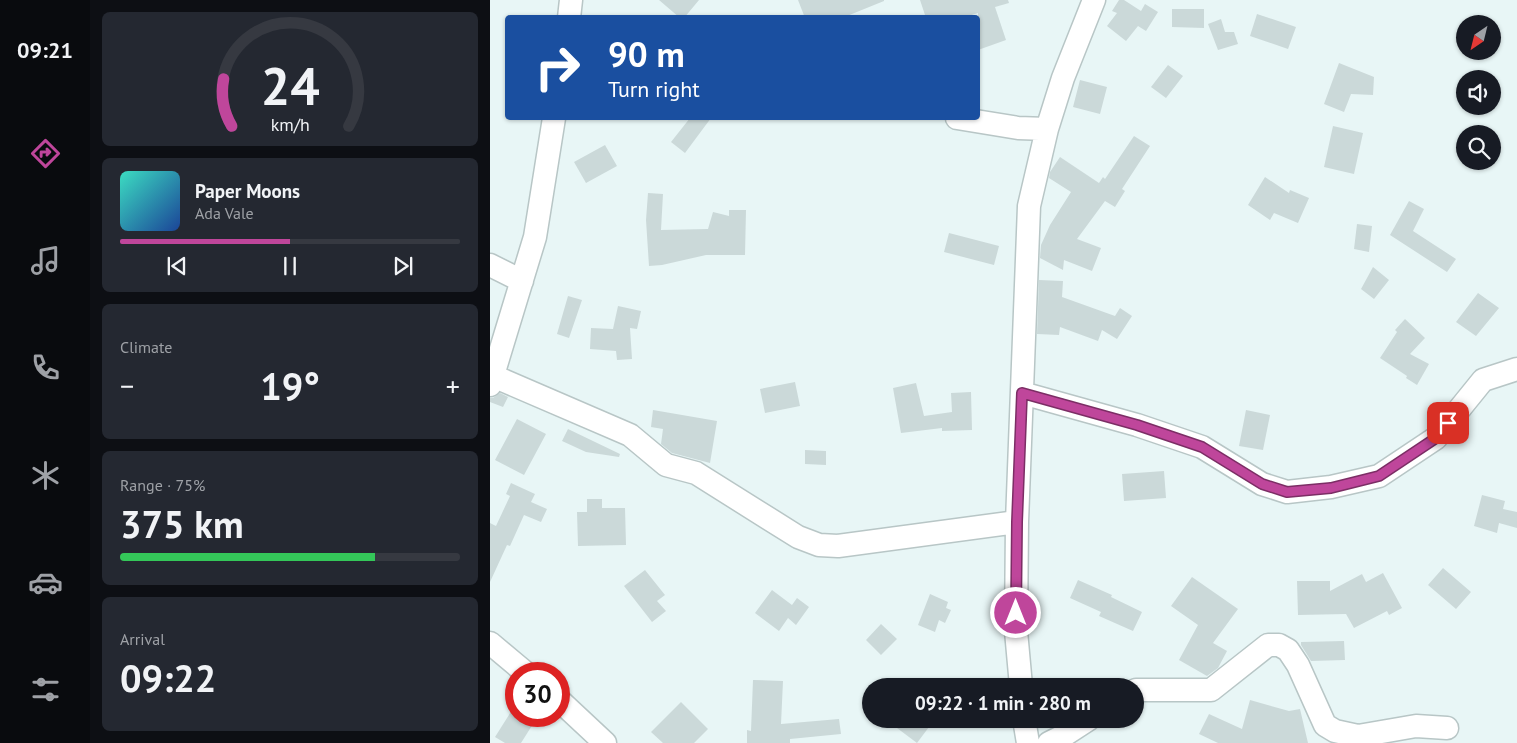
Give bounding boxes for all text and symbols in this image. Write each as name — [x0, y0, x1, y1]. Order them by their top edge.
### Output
north arrow — [1456, 15, 1501, 60]
map controls — [1456, 15, 1501, 170]
text: 90 m — [608, 31, 685, 77]
icon: right — [525, 35, 590, 100]
text: 09:21 — [17, 36, 73, 64]
text: 24 — [261, 52, 319, 119]
button: sound — [1456, 70, 1501, 115]
text: Turn right — [608, 75, 700, 103]
text: km/h — [270, 113, 310, 136]
button: search — [1456, 125, 1501, 170]
icon: directions — [28, 136, 63, 171]
text: Paper Moons — [195, 179, 300, 203]
text: Ada Vale — [195, 203, 254, 223]
icon: music — [28, 243, 63, 278]
icon: previous — [163, 252, 191, 280]
icon: pause — [276, 252, 304, 280]
icon: next — [389, 252, 417, 280]
text: Climate — [120, 337, 172, 357]
icon: phone — [28, 350, 63, 385]
text: 19° — [260, 361, 320, 410]
text: − — [120, 367, 134, 404]
text: + — [446, 367, 460, 404]
pin — [1427, 402, 1469, 444]
icon: arrive — [1434, 409, 1462, 437]
icon: climate — [28, 458, 63, 493]
text: Range · 75% — [120, 475, 205, 495]
text: 375 km — [120, 499, 244, 548]
icon: car — [28, 565, 63, 600]
position arrow — [989, 586, 1041, 638]
text: Arrival — [120, 629, 165, 649]
text: 09:22 — [120, 653, 216, 702]
speed limit sign: 30 — [505, 662, 570, 727]
icon: filters — [28, 672, 63, 707]
text: 09:22 · 1 min · 280 m — [915, 691, 1091, 715]

